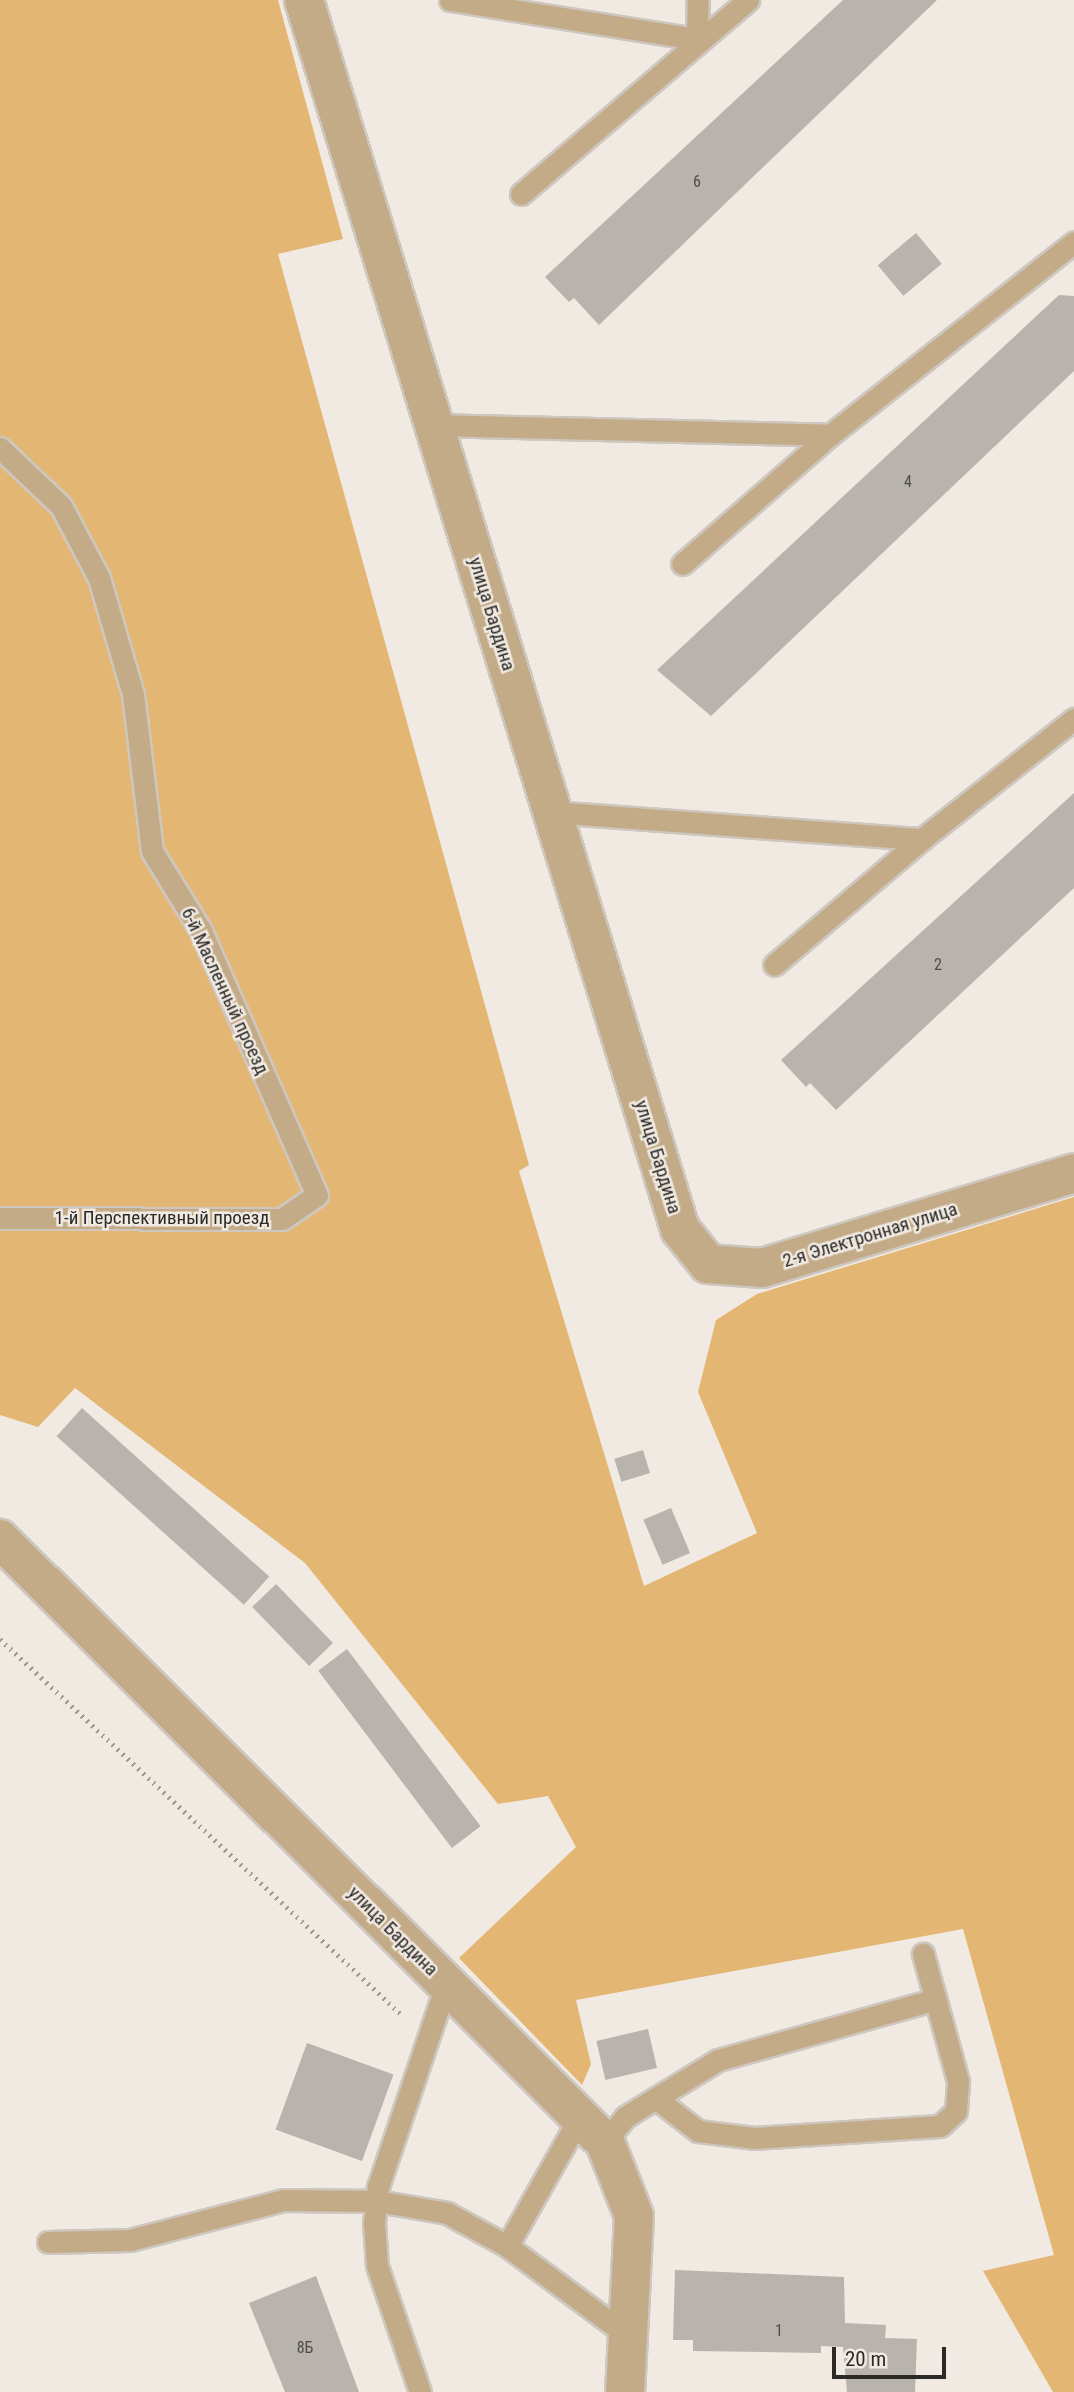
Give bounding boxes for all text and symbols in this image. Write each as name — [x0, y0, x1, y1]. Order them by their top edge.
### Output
house number: 6 — [693, 172, 701, 192]
house number: 4 — [904, 472, 912, 492]
street label: улица Бардина — [464, 554, 520, 674]
street label: 6-й Масленный проезд — [176, 904, 274, 1078]
house number: 2 — [934, 955, 942, 975]
street label: улица Бардина — [630, 1097, 686, 1217]
street label: 2-я Электронная улица — [780, 1198, 960, 1272]
street label: 1-й Перспективный проезд — [55, 1207, 269, 1229]
street label: улица Бардина — [343, 1881, 443, 1981]
house number: 1 — [775, 2321, 783, 2341]
scale bar — [836, 2332, 950, 2376]
house number: 8Б — [297, 2338, 313, 2358]
text: 20 m — [845, 2347, 886, 2371]

